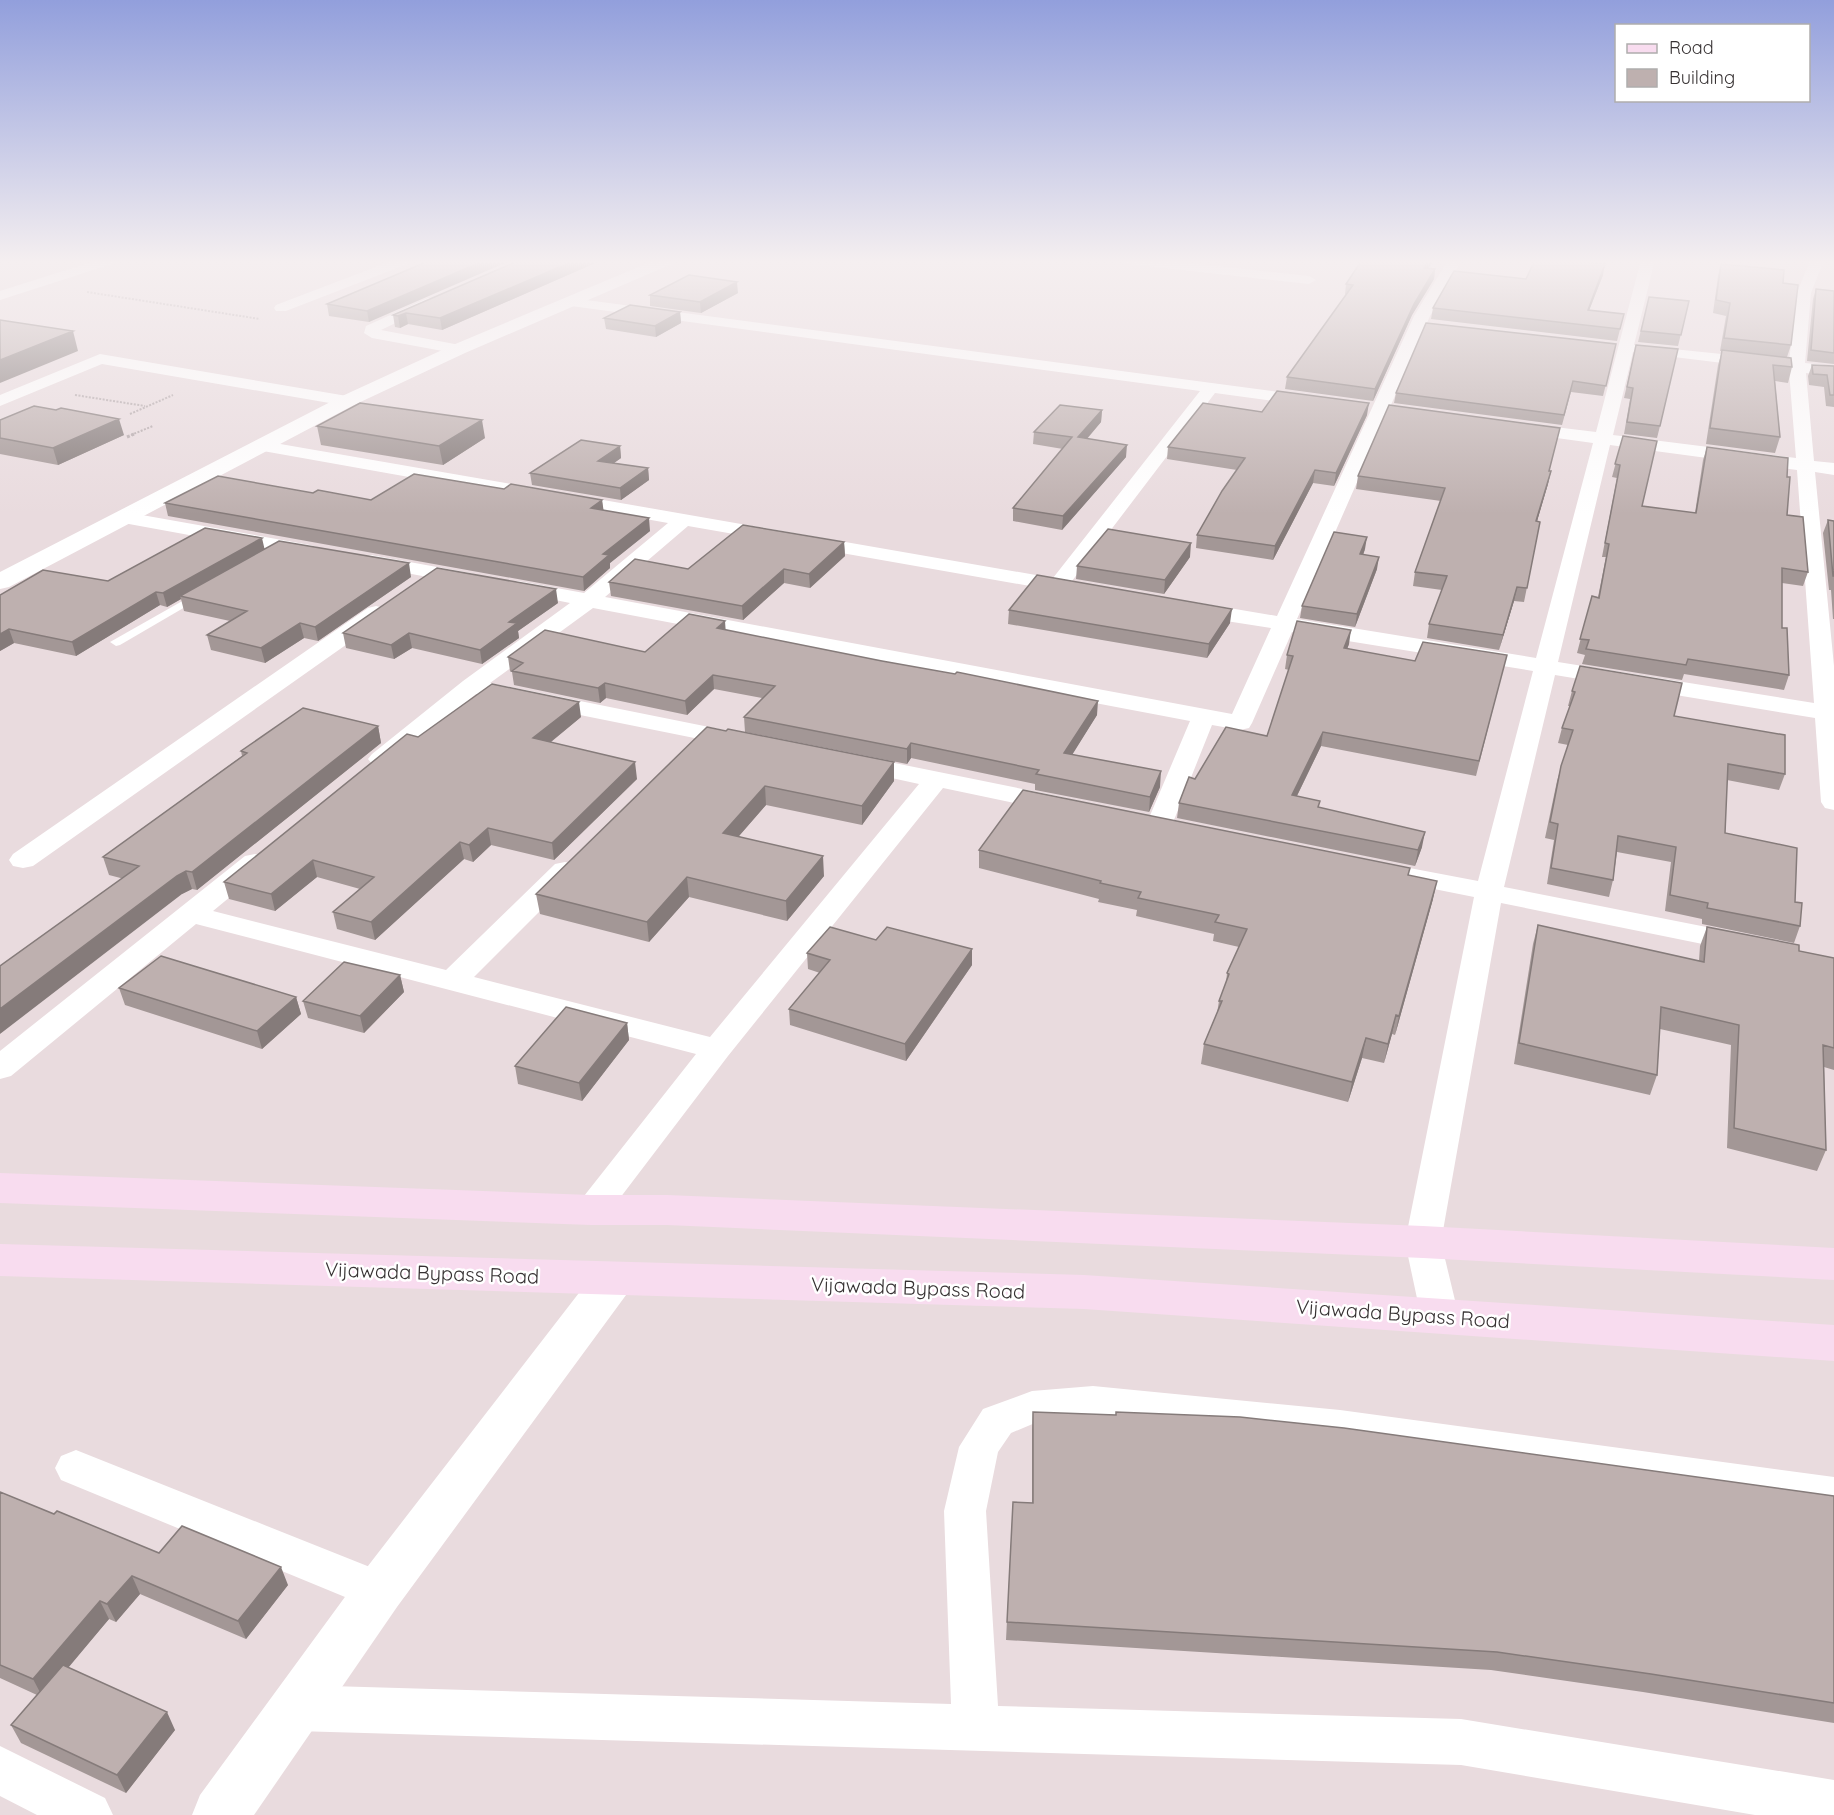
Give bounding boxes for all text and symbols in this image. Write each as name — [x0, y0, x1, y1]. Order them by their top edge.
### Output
legend — [1615, 24, 1810, 102]
text: Road — [1669, 36, 1714, 59]
text: Building — [1669, 66, 1735, 89]
street label: Vijawada Bypass Road — [324, 1256, 540, 1289]
street label: Vijawada Bypass Road — [810, 1271, 1026, 1304]
street label: Vijawada Bypass Road — [1295, 1294, 1511, 1333]

